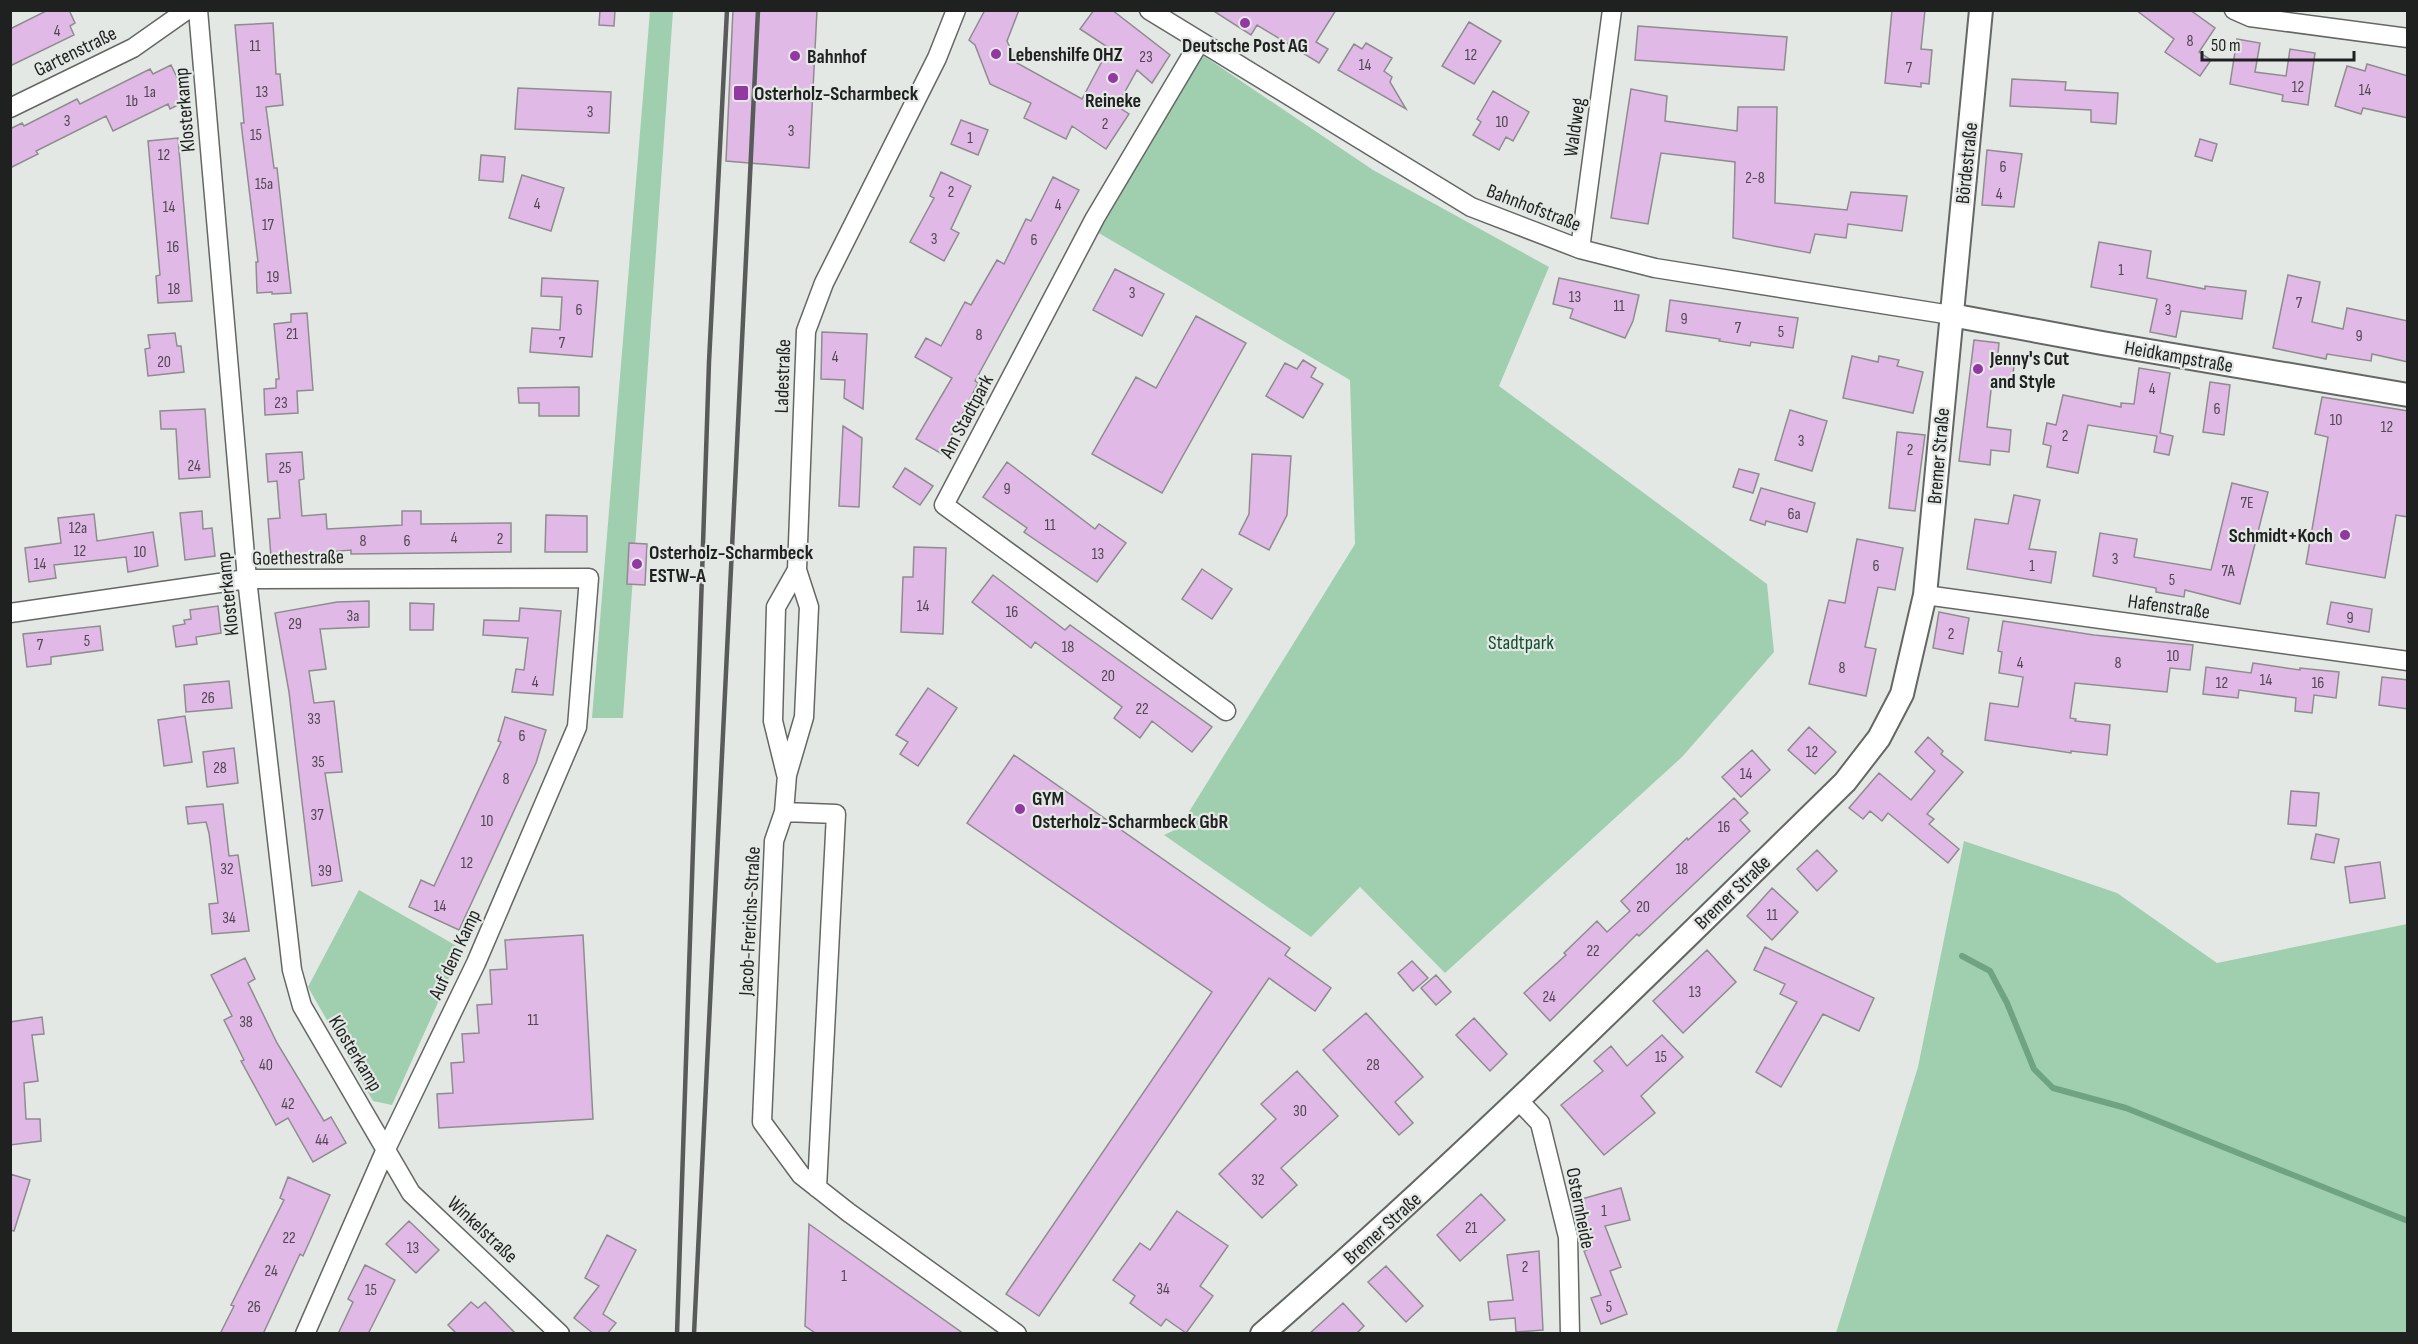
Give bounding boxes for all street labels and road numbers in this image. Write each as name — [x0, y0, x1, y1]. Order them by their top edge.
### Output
street label: Gartenstraße — [30, 22, 121, 82]
street label: Klosterkamp — [169, 67, 201, 153]
street label: Waldweg — [1559, 96, 1591, 158]
street label: Bördestraße — [1951, 121, 1983, 205]
street label: Bahnhofstraße — [1483, 179, 1584, 237]
street label: Heidkampstraße — [2123, 336, 2235, 378]
street label: Ladestraße — [770, 338, 796, 414]
street label: Am Stadtpark — [934, 370, 999, 463]
street label: Bremer Straße — [1923, 407, 1955, 505]
street label: Goethestraße — [252, 545, 344, 571]
street label: Klosterkamp — [212, 551, 244, 637]
street label: Hafenstraße — [2126, 589, 2211, 625]
street label: Jacob-Frerichs-Straße — [734, 846, 766, 997]
street label: Bremer Straße — [1690, 851, 1776, 935]
street label: Auf dem Kamp — [423, 906, 486, 1004]
street label: Klosterkamp — [323, 1011, 387, 1096]
street label: Osternheide — [1560, 1166, 1600, 1251]
street label: Bremer Straße — [1339, 1188, 1427, 1270]
street label: Winkelstraße — [442, 1191, 522, 1268]

